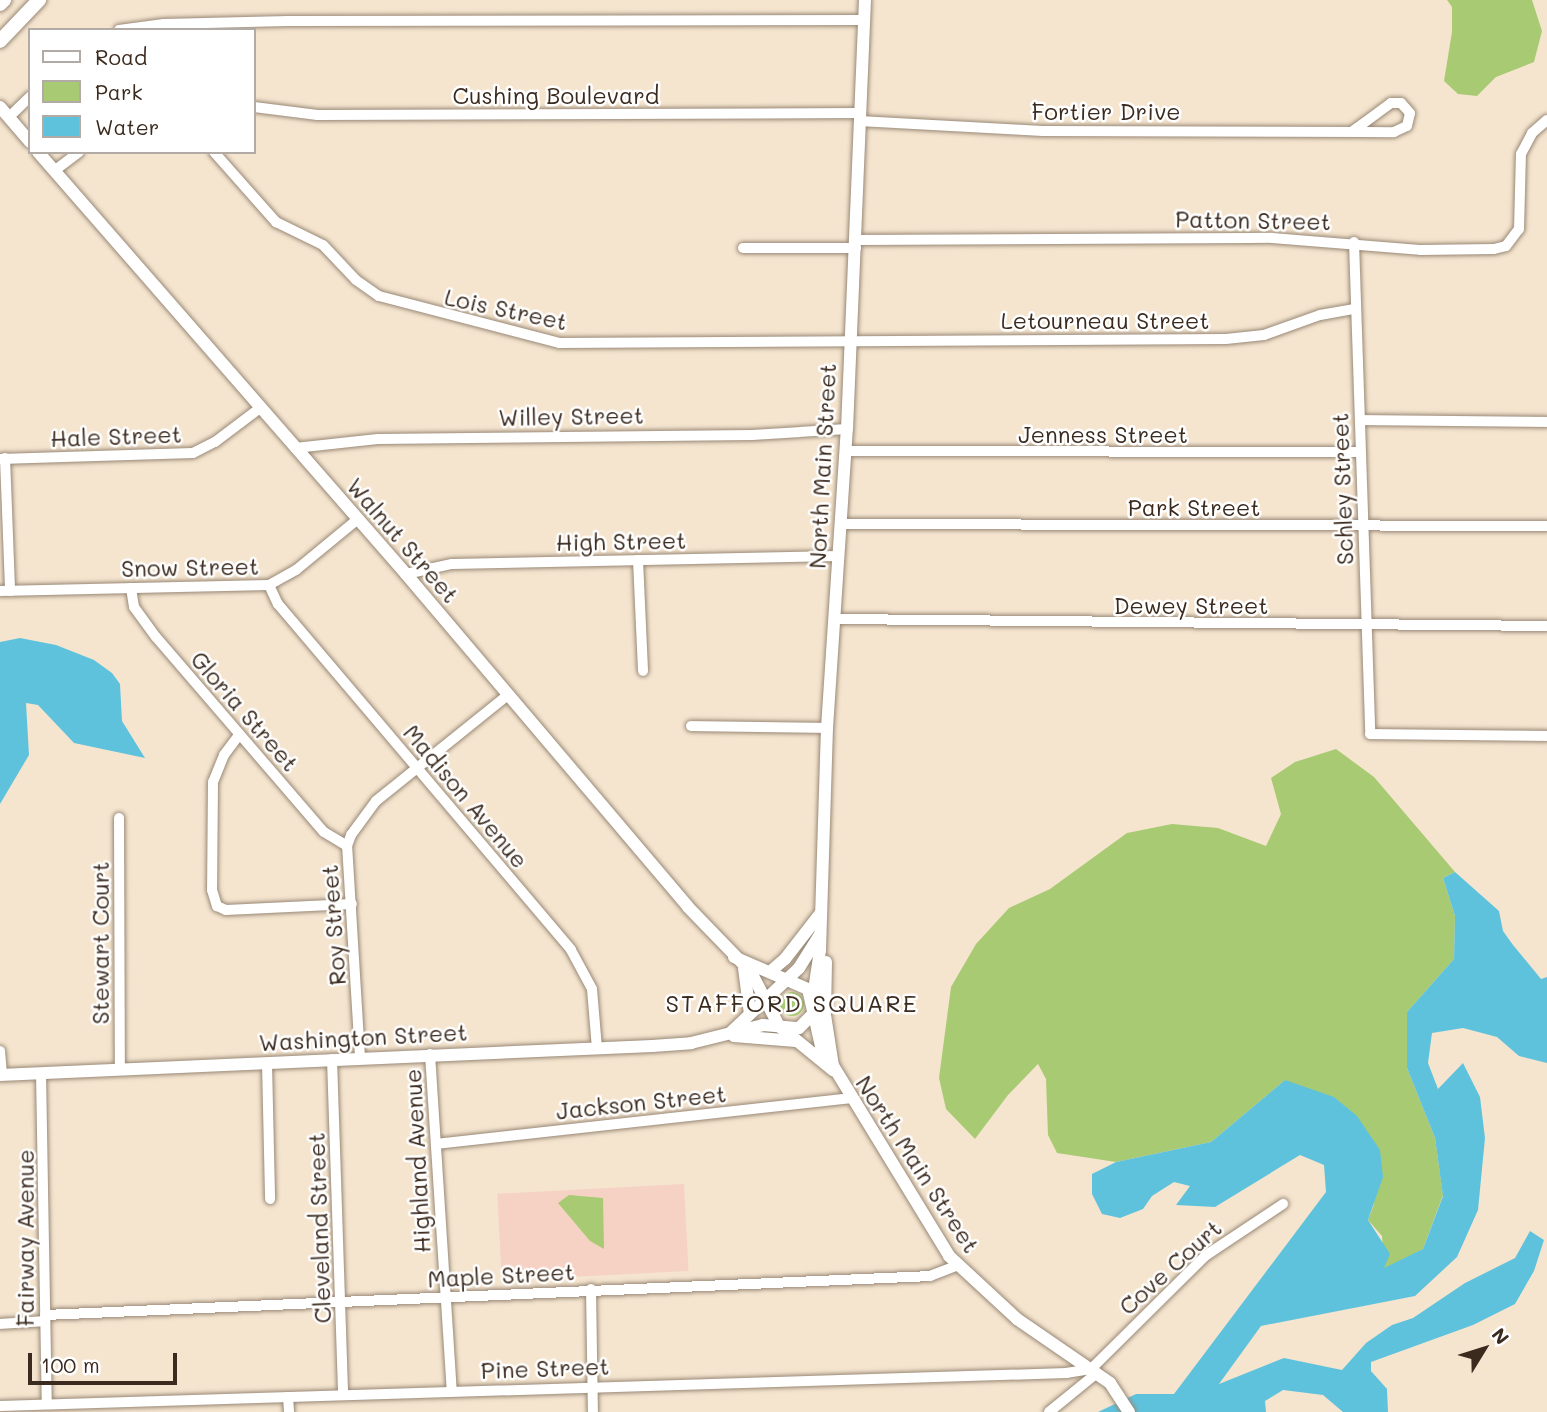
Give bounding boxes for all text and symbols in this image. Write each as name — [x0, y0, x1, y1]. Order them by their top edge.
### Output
legend — [28, 28, 256, 154]
text: Road — [95, 43, 147, 70]
text: Park — [95, 78, 143, 105]
street label: Cushing Boulevard — [453, 81, 659, 109]
street label: Fortier Drive — [1031, 97, 1181, 125]
text: Water — [95, 113, 159, 140]
street label: Patton Street — [1175, 205, 1331, 235]
street label: Lois Street — [442, 283, 570, 335]
street label: Letourneau Street — [1001, 306, 1209, 334]
street label: North Main Street — [803, 363, 841, 569]
street label: Willey Street — [498, 401, 644, 431]
street label: Schley Street — [1326, 413, 1358, 565]
street label: Hale Street — [50, 420, 182, 452]
street label: Jenness Street — [1018, 420, 1188, 448]
street label: Walnut Street — [341, 472, 465, 608]
street label: Park Street — [1128, 493, 1260, 521]
street label: High Street — [556, 526, 686, 556]
street label: Snow Street — [121, 552, 259, 582]
street label: Dewey Street — [1114, 591, 1268, 619]
street label: Gloria Street — [185, 645, 305, 777]
street label: Madison Avenue — [398, 719, 534, 873]
street label: Stewart Court — [86, 862, 114, 1024]
street label: Roy Street — [315, 864, 351, 986]
district label: STAFFORD SQUARE — [667, 989, 917, 1017]
street label: Washington Street — [258, 1018, 468, 1056]
street label: Highland Avenue — [398, 1068, 436, 1254]
street label: North Main Street — [850, 1070, 986, 1258]
street label: Jackson Street — [555, 1079, 727, 1125]
street label: Cleveland Street — [302, 1132, 336, 1324]
street label: Fairway Avenue — [11, 1150, 39, 1326]
street label: Cove Court — [1113, 1214, 1227, 1320]
street label: Maple Street — [427, 1257, 575, 1293]
north arrow — [1449, 1314, 1519, 1384]
text: N — [1487, 1322, 1515, 1349]
scale bar — [32, 1338, 180, 1382]
text: 100 m — [41, 1351, 100, 1378]
street label: Pine Street — [480, 1352, 610, 1384]

